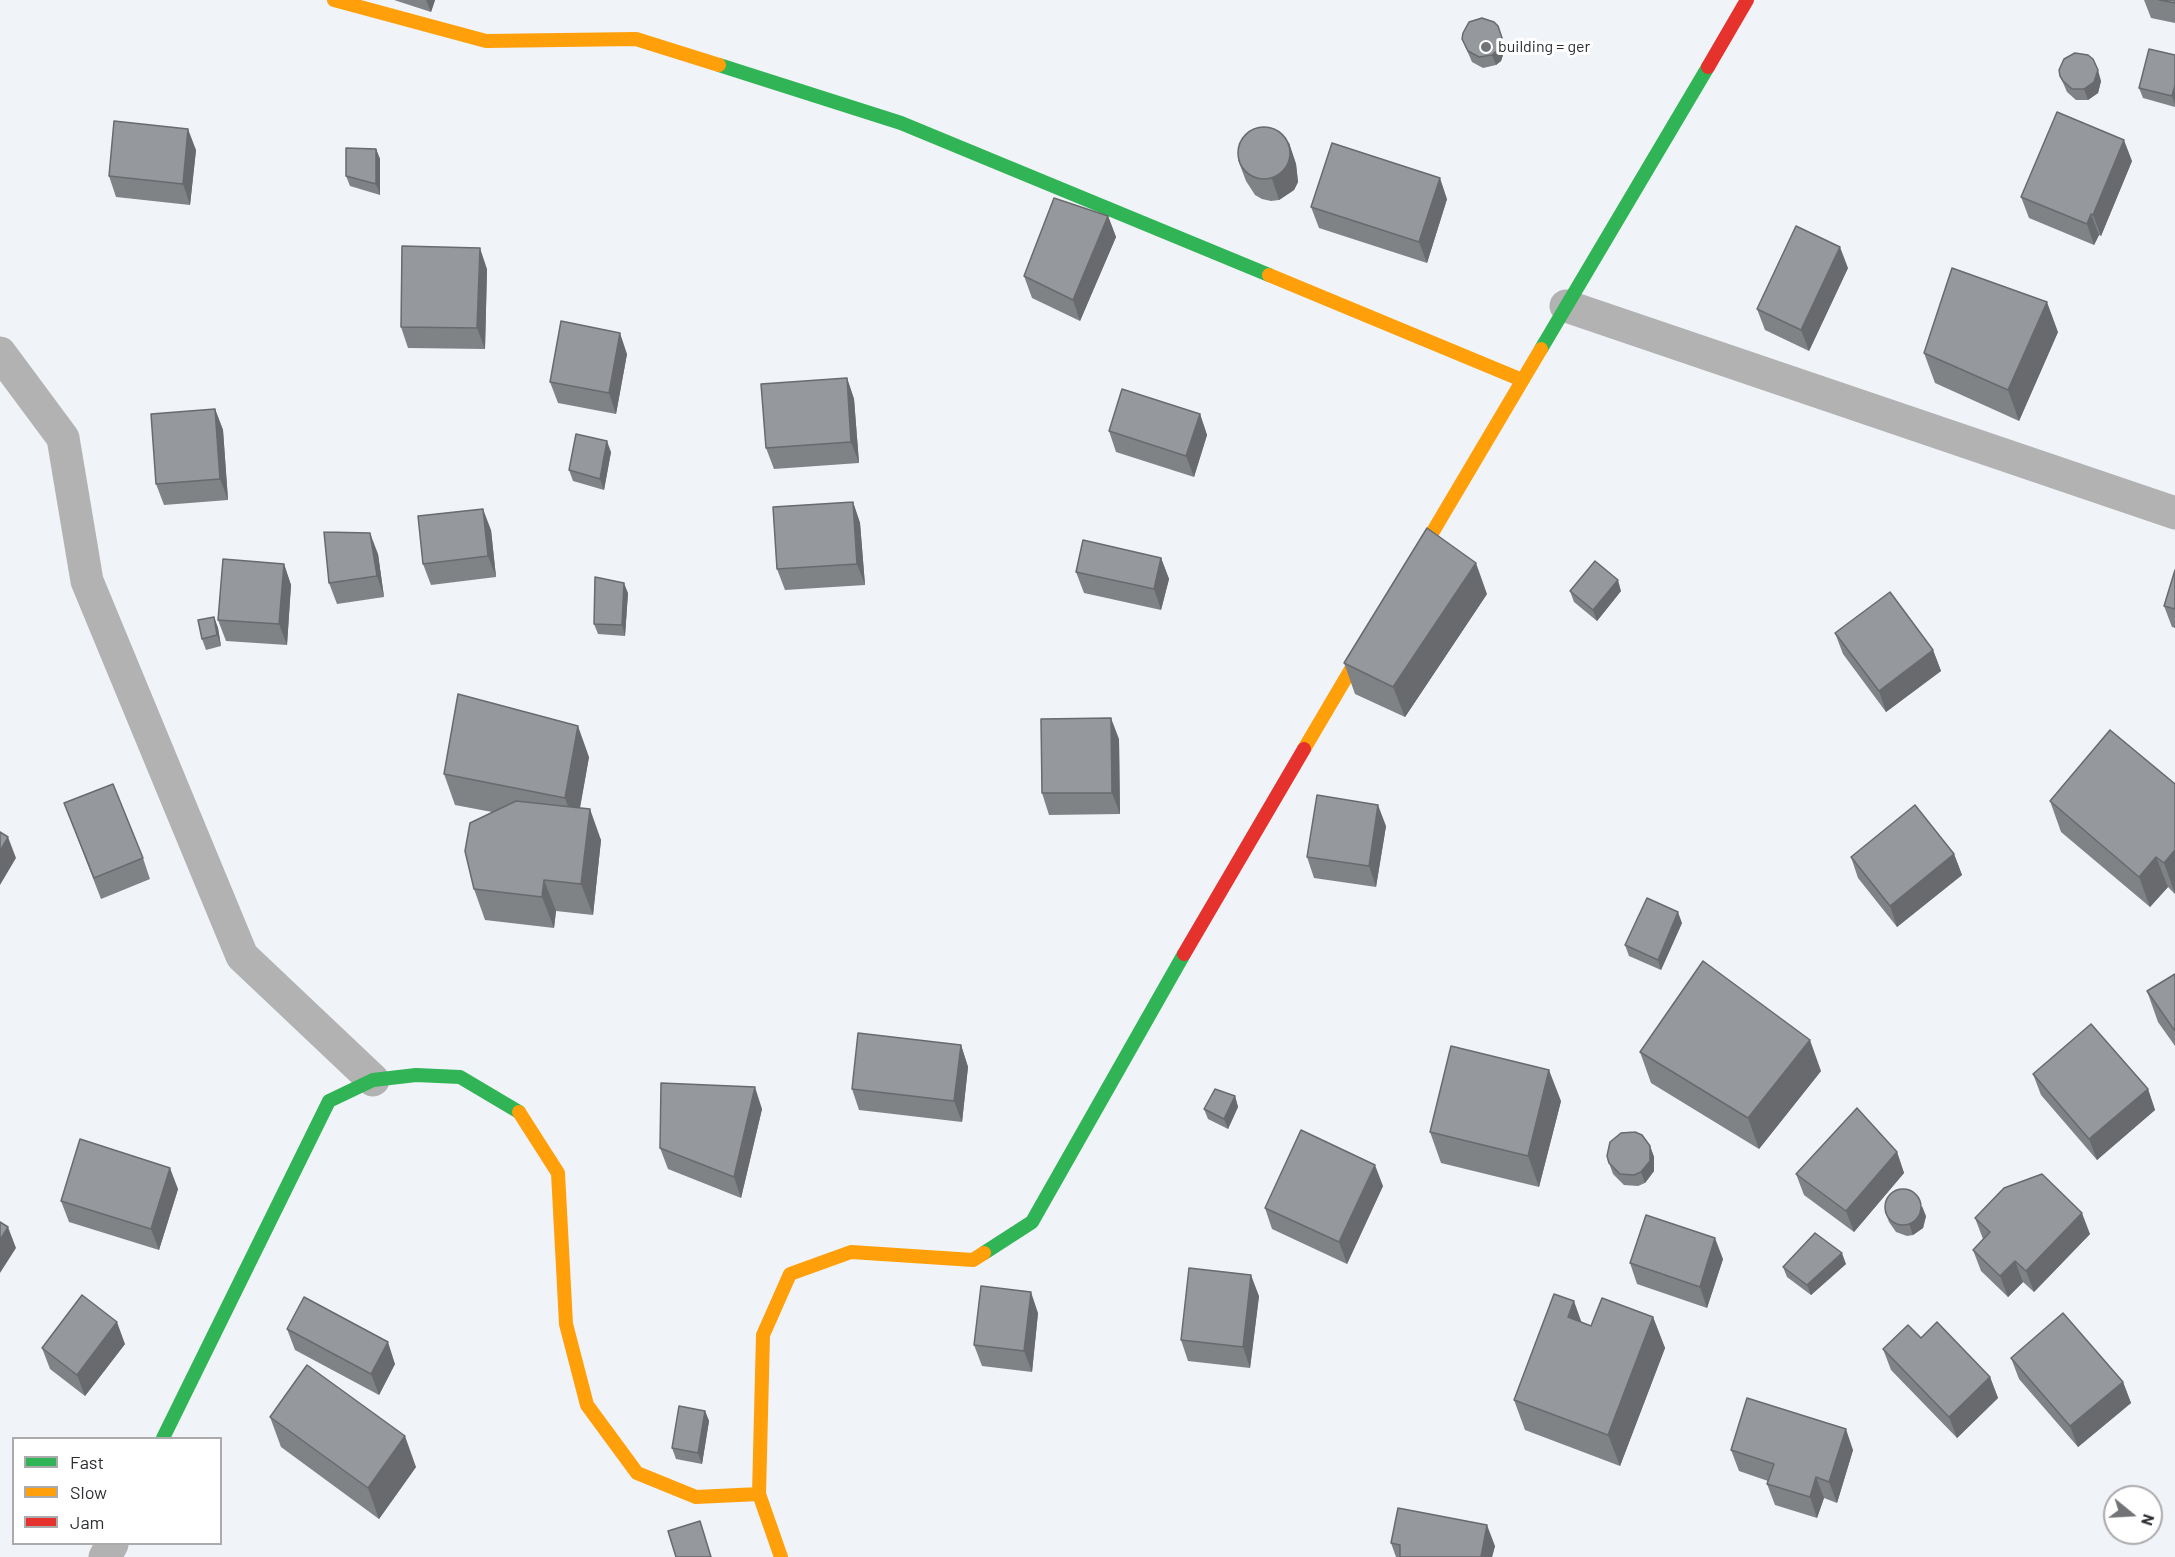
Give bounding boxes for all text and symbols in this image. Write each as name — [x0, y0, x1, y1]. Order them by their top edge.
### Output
place label: building = ger — [1498, 37, 1590, 57]
marker: building = ger — [1479, 40, 1493, 54]
legend — [12, 1437, 222, 1545]
text: Fast — [70, 1451, 104, 1473]
text: Slow — [70, 1481, 107, 1503]
north arrow — [2103, 1485, 2163, 1545]
text: Jam — [70, 1511, 104, 1533]
text: N — [2138, 1512, 2159, 1528]

